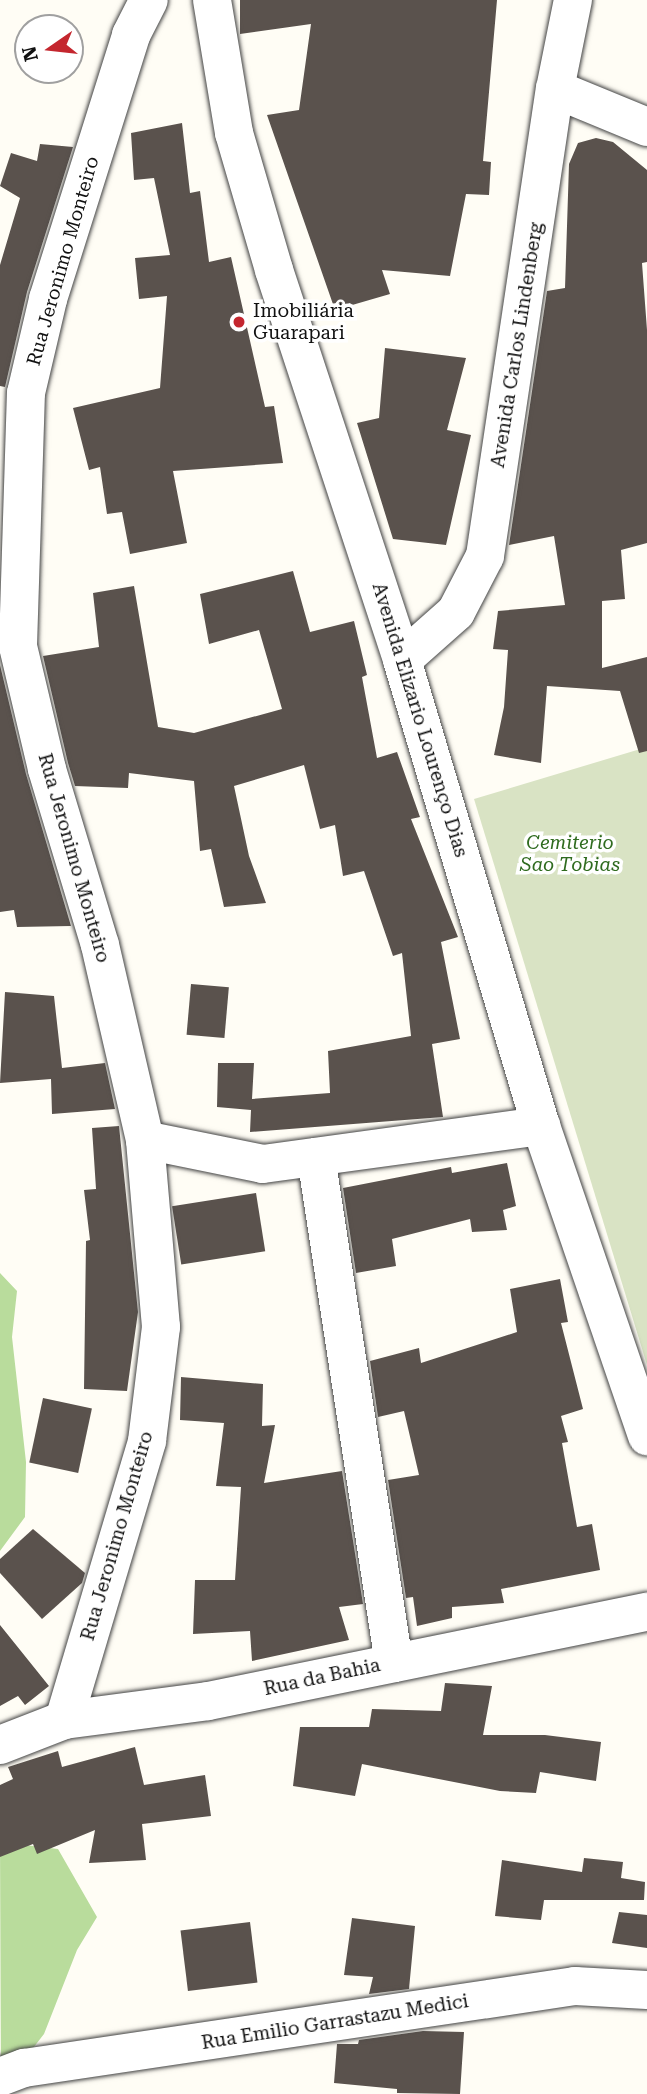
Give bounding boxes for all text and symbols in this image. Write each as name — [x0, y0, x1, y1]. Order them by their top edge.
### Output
north arrow — [14, 14, 84, 84]
text: N — [17, 44, 43, 64]
street label: Rua Jeronimo Monteiro — [22, 154, 104, 368]
street label: Avenida Carlos Lindenberg — [486, 221, 548, 469]
place label: Imobiliária Guarapari — [253, 300, 354, 344]
marker: Imobiliária Guarapari — [231, 314, 247, 330]
street label: Avenida Elizario Lourenço Dias — [367, 580, 473, 860]
street label: Rua Jeronimo Monteiro — [33, 751, 115, 965]
park label: Cemiterio Sao Tobias — [520, 832, 620, 876]
street label: Rua Jeronimo Monteiro — [76, 1429, 158, 1643]
street label: Rua da Bahia — [262, 1654, 382, 1700]
street label: Rua Emilio Garrastazu Medici — [200, 1990, 470, 2054]

